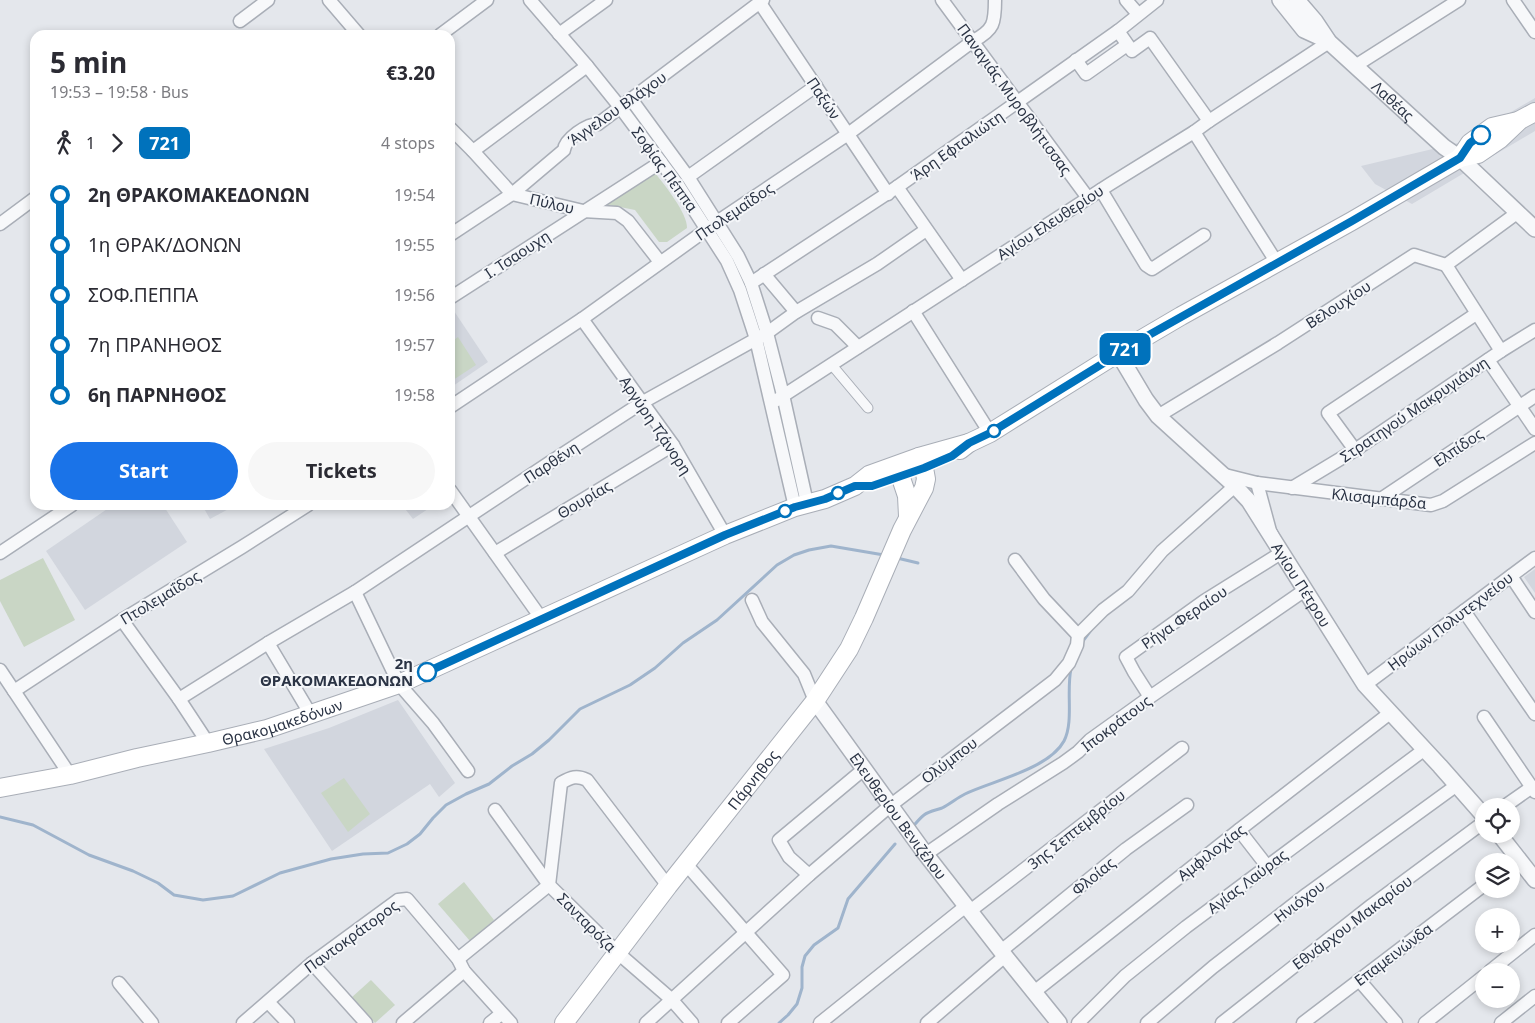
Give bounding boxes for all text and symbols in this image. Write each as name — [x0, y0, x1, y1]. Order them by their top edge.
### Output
street label: Παναγιάς Μυροβλήτισσας — [953, 19, 1077, 179]
text: 5 min — [50, 43, 127, 81]
text: €3.20 — [386, 60, 435, 86]
street label: Άγγελου Βλάχου — [564, 67, 670, 149]
street label: Παξών — [803, 73, 845, 123]
street label: Λαθέας — [1368, 76, 1419, 125]
text: 19:53 – 19:58 · Bus — [50, 81, 189, 103]
street label: Άρη Εφταλιώτη — [907, 106, 1007, 184]
street label: Σοφίας Πέππα — [627, 123, 703, 216]
unlabelled marker — [1471, 125, 1491, 145]
icon: walk — [50, 129, 78, 157]
icon: forward — [103, 129, 131, 157]
text: 721 — [149, 131, 180, 155]
text: 1 — [86, 132, 95, 154]
text: 4 stops — [381, 132, 435, 154]
street label: Πτολεμαΐδος — [691, 178, 777, 244]
street label: Αγίου Ελευθερίου — [993, 180, 1107, 264]
text: 2η ΘΡΑΚΟΜΑΚΕΔΟΝΩΝ — [88, 182, 310, 208]
text: 19:54 — [394, 184, 435, 206]
street label: Πύλου — [528, 188, 576, 218]
street label: Ι. Τσαουχη — [480, 225, 554, 283]
text: 1η ΘΡΑΚ/ΔΟΝΩΝ — [88, 232, 242, 258]
text: 19:55 — [394, 234, 435, 256]
street label: Βελουχίου — [1302, 276, 1374, 332]
text: ΣΟΦ.ΠΕΠΠΑ — [88, 282, 198, 308]
text: 19:56 — [394, 284, 435, 306]
text: 7η ΠΡΑΝΗΘΟΣ — [88, 332, 222, 358]
line badge: 721 — [1096, 333, 1154, 365]
text: 19:57 — [394, 334, 435, 356]
text: 721 — [1110, 337, 1140, 361]
street label: Στρατηγού Μακρυγιάννη — [1336, 352, 1492, 466]
street label: Αργύρη Τζάνορη — [616, 372, 696, 478]
text: 6η ΠΑΡΝΗΘΟΣ — [88, 382, 226, 408]
text: 19:58 — [394, 384, 435, 406]
street label: Ελπίδος — [1429, 423, 1487, 471]
unlabelled marker — [987, 424, 1001, 438]
street label: Παρθένη — [520, 437, 582, 487]
button: Start — [50, 442, 238, 500]
button: Tickets — [248, 442, 435, 500]
street label: Θουρίας — [553, 475, 615, 523]
street label: Κλισαμπάρδα — [1331, 483, 1428, 513]
unlabelled marker — [831, 486, 845, 500]
unlabelled marker — [778, 504, 792, 518]
street label: Αγίου Πέτρου — [1267, 538, 1336, 631]
street label: Πτολεμαΐδος — [116, 565, 204, 629]
street label: Ηρώων Πολυτεχνείου — [1383, 567, 1517, 675]
street label: Ρήγα Φεραίου — [1137, 581, 1231, 653]
place label: 2η ΘΡΑΚΟΜΑΚΕΔΟΝΩΝ — [260, 653, 413, 690]
marker: 2η ΘΡΑΚΟΜΑΚΕΔΟΝΩΝ — [417, 662, 437, 682]
street label: Ιποκράτους — [1077, 690, 1155, 756]
street label: Θρακομακεδόνων — [220, 694, 345, 749]
street label: Ολύμπου — [917, 732, 981, 788]
street label: Πάρνηθος — [723, 745, 783, 814]
street label: Ελευθερίου Βενιζέλου — [845, 748, 952, 883]
street label: 3ης Σεπτεμβρίου — [1023, 785, 1129, 873]
map controls — [1475, 798, 1520, 1008]
button: locate — [1475, 798, 1520, 843]
street label: Αμφιλοχίας — [1173, 819, 1249, 885]
street label: Αγίας Λαύρας — [1203, 844, 1291, 918]
street label: Φλοίας — [1067, 852, 1119, 900]
button: layers — [1475, 853, 1520, 898]
street label: Εθνάρχου Μακαρίου — [1288, 870, 1416, 974]
street label: Ηνιόχου — [1269, 875, 1329, 927]
street label: Σανταρόζα — [553, 888, 621, 956]
street label: Παντοκράτορος — [300, 895, 402, 977]
button: + — [1475, 908, 1520, 953]
street label: Επαμεινώνδα — [1350, 918, 1437, 990]
button: − — [1475, 963, 1520, 1008]

